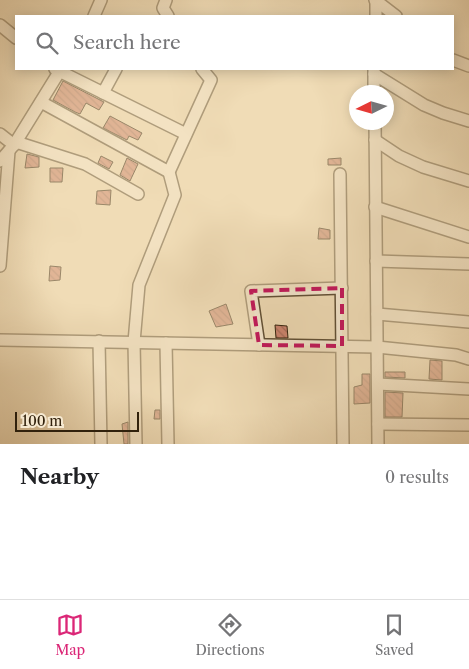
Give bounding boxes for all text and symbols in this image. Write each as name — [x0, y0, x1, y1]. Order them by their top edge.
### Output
search box — [15, 15, 454, 70]
icon: search — [33, 29, 61, 57]
text: Search here — [73, 31, 181, 54]
north arrow — [349, 85, 394, 130]
scale bar — [15, 409, 139, 432]
text: 100 m — [22, 412, 62, 430]
text: Nearby — [20, 464, 99, 489]
text: 0 results — [385, 467, 449, 487]
tab: Map — [55, 611, 85, 659]
tab: Directions — [195, 611, 265, 659]
tab: Saved — [375, 611, 414, 659]

